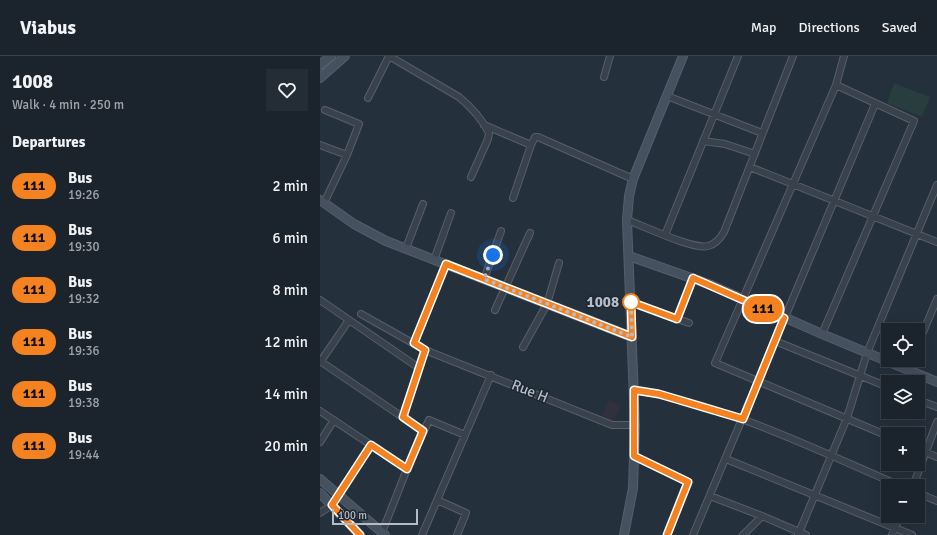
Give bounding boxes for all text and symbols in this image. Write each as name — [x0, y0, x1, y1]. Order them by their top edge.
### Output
text: Viabus — [20, 16, 76, 40]
text: Map — [751, 19, 777, 36]
text: Directions — [799, 19, 860, 36]
text: Saved — [882, 19, 917, 36]
button: heart — [266, 69, 308, 111]
text: 1008 — [12, 70, 53, 94]
text: Walk · 4 min · 250 m — [12, 97, 124, 113]
text: Departures — [12, 133, 85, 151]
text: Bus — [68, 169, 92, 187]
text: 111 — [23, 177, 45, 194]
text: 2 min — [272, 177, 308, 195]
text: 19:26 — [68, 187, 100, 203]
text: Bus — [68, 221, 92, 239]
text: 111 — [23, 229, 45, 246]
text: 6 min — [272, 229, 308, 247]
text: 19:30 — [68, 239, 100, 255]
your location — [483, 245, 503, 265]
text: Bus — [68, 273, 92, 291]
text: 111 — [23, 281, 45, 298]
text: 8 min — [272, 281, 308, 299]
text: 19:32 — [68, 291, 100, 307]
place label: 1008 — [587, 293, 619, 311]
marker: 1008 — [622, 293, 640, 311]
line badge: 111 — [740, 296, 786, 322]
text: 111 — [752, 300, 774, 317]
map controls — [881, 323, 925, 523]
button: locate — [881, 323, 925, 367]
text: Bus — [68, 325, 92, 343]
text: 111 — [23, 333, 45, 350]
text: 12 min — [264, 333, 308, 351]
text: 19:36 — [68, 343, 100, 359]
button: layers — [881, 375, 925, 419]
street label: Rue H — [509, 376, 551, 406]
text: Bus — [68, 377, 92, 395]
text: 111 — [23, 385, 45, 402]
text: 14 min — [264, 385, 308, 403]
text: 19:38 — [68, 395, 100, 411]
button: + — [881, 427, 925, 471]
text: Bus — [68, 429, 92, 447]
text: 111 — [23, 437, 45, 454]
text: 20 min — [264, 437, 308, 455]
text: 19:44 — [68, 447, 100, 463]
button: − — [881, 479, 925, 523]
scale bar — [332, 507, 418, 526]
text: 100 m — [338, 509, 367, 522]

